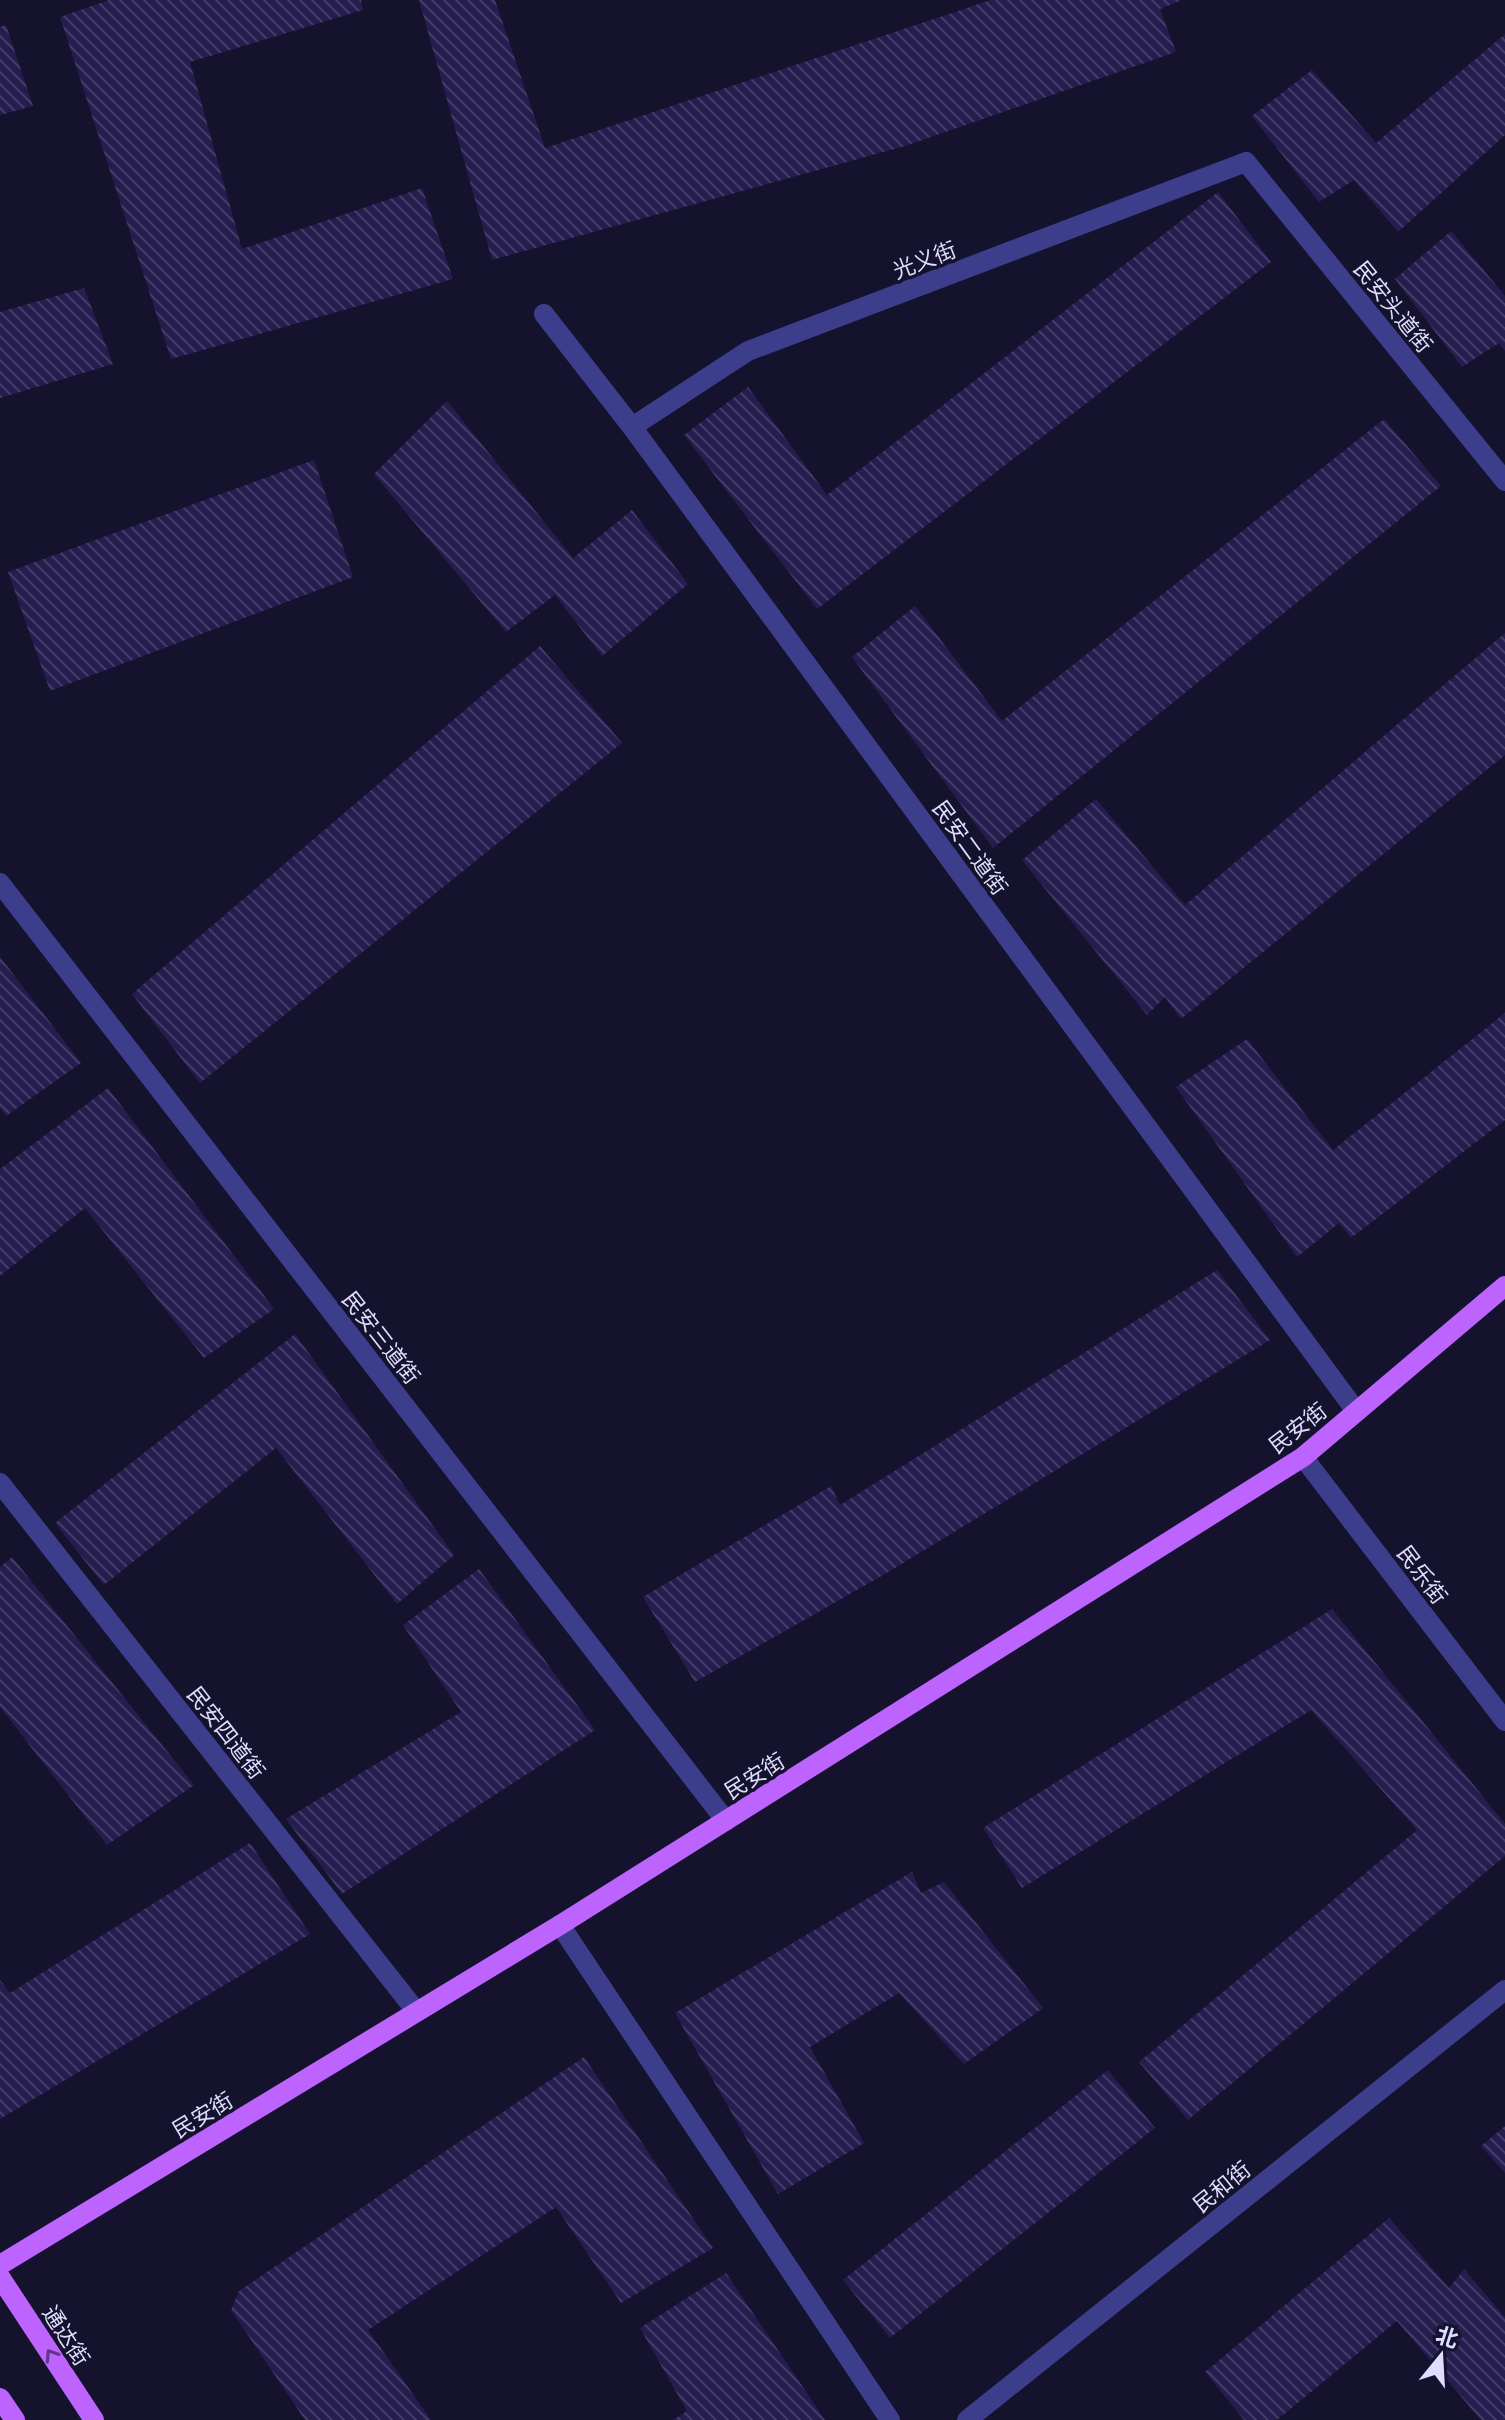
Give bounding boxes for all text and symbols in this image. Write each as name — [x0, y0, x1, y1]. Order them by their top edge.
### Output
street label: 光义街 — [888, 233, 960, 285]
street label: 民安头道街 — [1348, 254, 1440, 358]
street label: 民安二道街 — [927, 794, 1015, 900]
street label: 民安三道街 — [336, 1284, 428, 1390]
street label: 民安街 — [1262, 1395, 1332, 1459]
street label: 民乐街 — [1391, 1539, 1455, 1609]
street label: 民安四道街 — [181, 1679, 273, 1785]
street label: 民安街 — [718, 1745, 790, 1805]
street label: 民安街 — [166, 2084, 238, 2144]
street label: 民和街 — [1186, 2154, 1256, 2218]
street label: 通达街 — [36, 2299, 98, 2371]
north arrow — [1401, 2316, 1481, 2396]
text: 北 — [1432, 2318, 1463, 2354]
one-way arrow — [46, 2349, 61, 2364]

